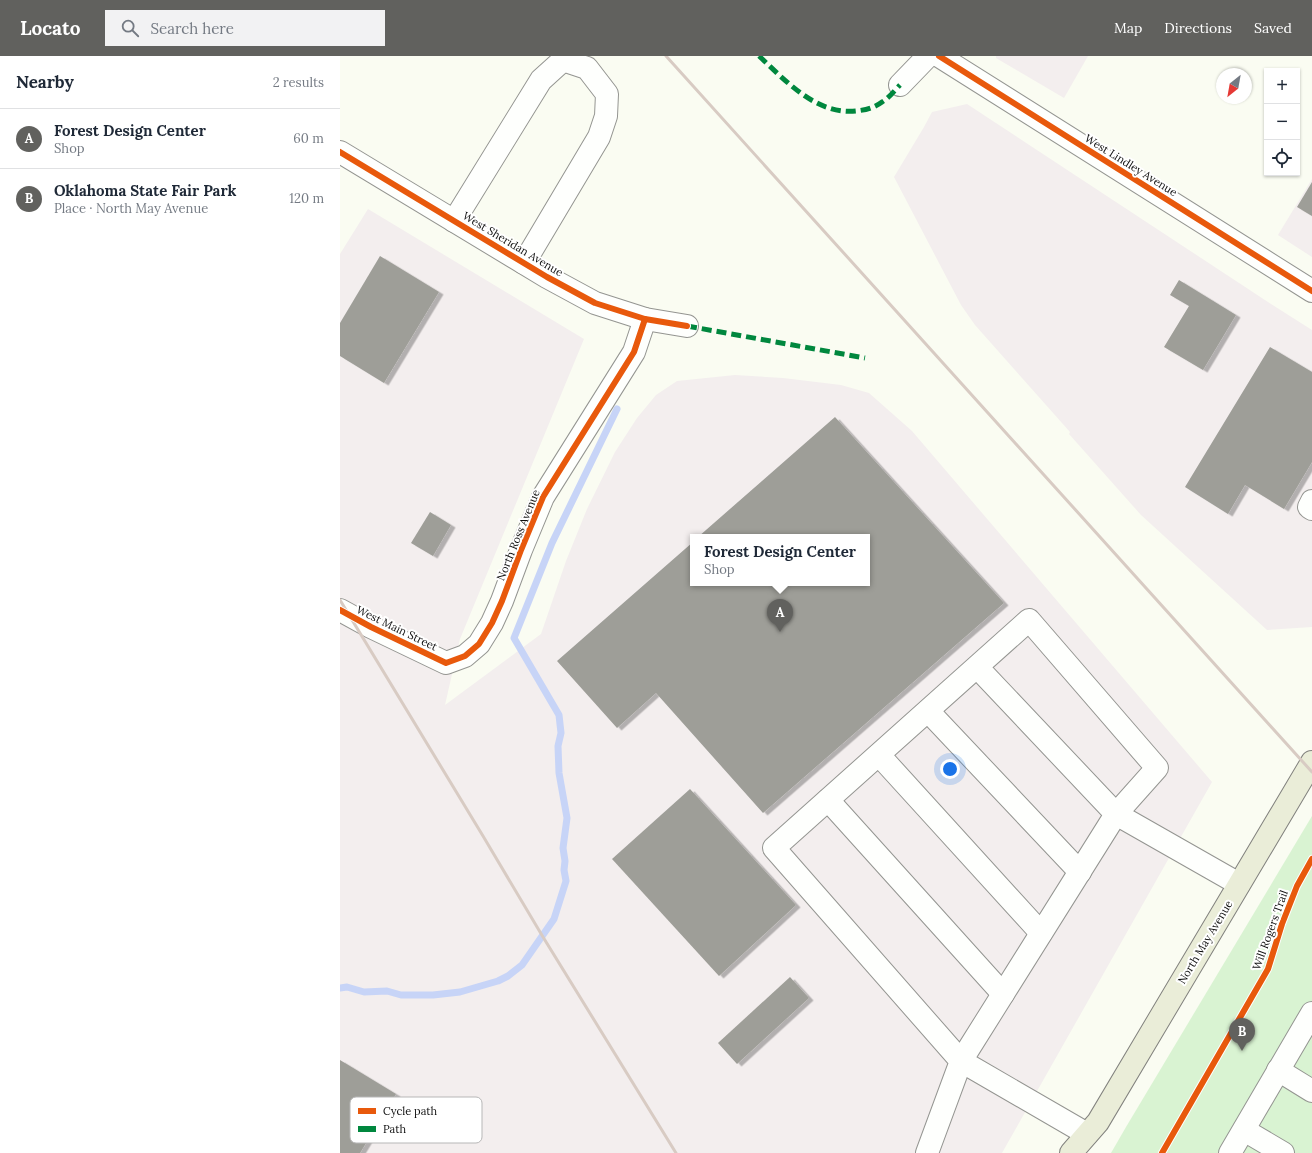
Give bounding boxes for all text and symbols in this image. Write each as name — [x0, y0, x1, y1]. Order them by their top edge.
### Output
search box — [105, 10, 385, 46]
text: Locato — [20, 16, 81, 40]
icon: search — [119, 17, 141, 39]
text: Search here — [151, 19, 234, 38]
text: Map — [1114, 19, 1142, 37]
text: Directions — [1164, 19, 1232, 37]
text: Saved — [1254, 19, 1292, 37]
north arrow — [1216, 68, 1252, 104]
map controls — [1264, 68, 1300, 176]
button: + — [1264, 68, 1300, 104]
text: Nearby — [16, 71, 74, 93]
text: 2 results — [273, 74, 324, 91]
button: − — [1264, 104, 1300, 140]
text: Forest Design Center — [54, 121, 206, 140]
text: A — [25, 130, 33, 147]
text: 60 m — [293, 130, 324, 147]
street label: West Lindley Avenue — [1082, 131, 1180, 199]
text: Shop — [54, 140, 85, 157]
button: locate — [1264, 140, 1300, 176]
text: Oklahoma State Fair Park — [54, 181, 236, 200]
text: B — [25, 190, 33, 207]
text: 120 m — [289, 190, 324, 207]
text: Place · North May Avenue — [54, 200, 208, 217]
street label: West Sheridan Avenue — [460, 209, 566, 280]
street label: North Ross Avenue — [493, 487, 543, 583]
popup — [690, 534, 870, 586]
text: Forest Design Center — [704, 542, 856, 561]
text: Shop — [704, 561, 735, 578]
pin: A — [767, 599, 793, 632]
street label: West Main Street — [354, 602, 440, 654]
your location — [940, 759, 960, 779]
street label: Will Rogers Trail — [1249, 888, 1291, 972]
street label: North May Avenue — [1175, 898, 1235, 986]
pin: B — [1229, 1018, 1255, 1051]
legend — [350, 1097, 482, 1143]
text: Cycle path — [383, 1104, 438, 1118]
text: Path — [383, 1122, 406, 1136]

